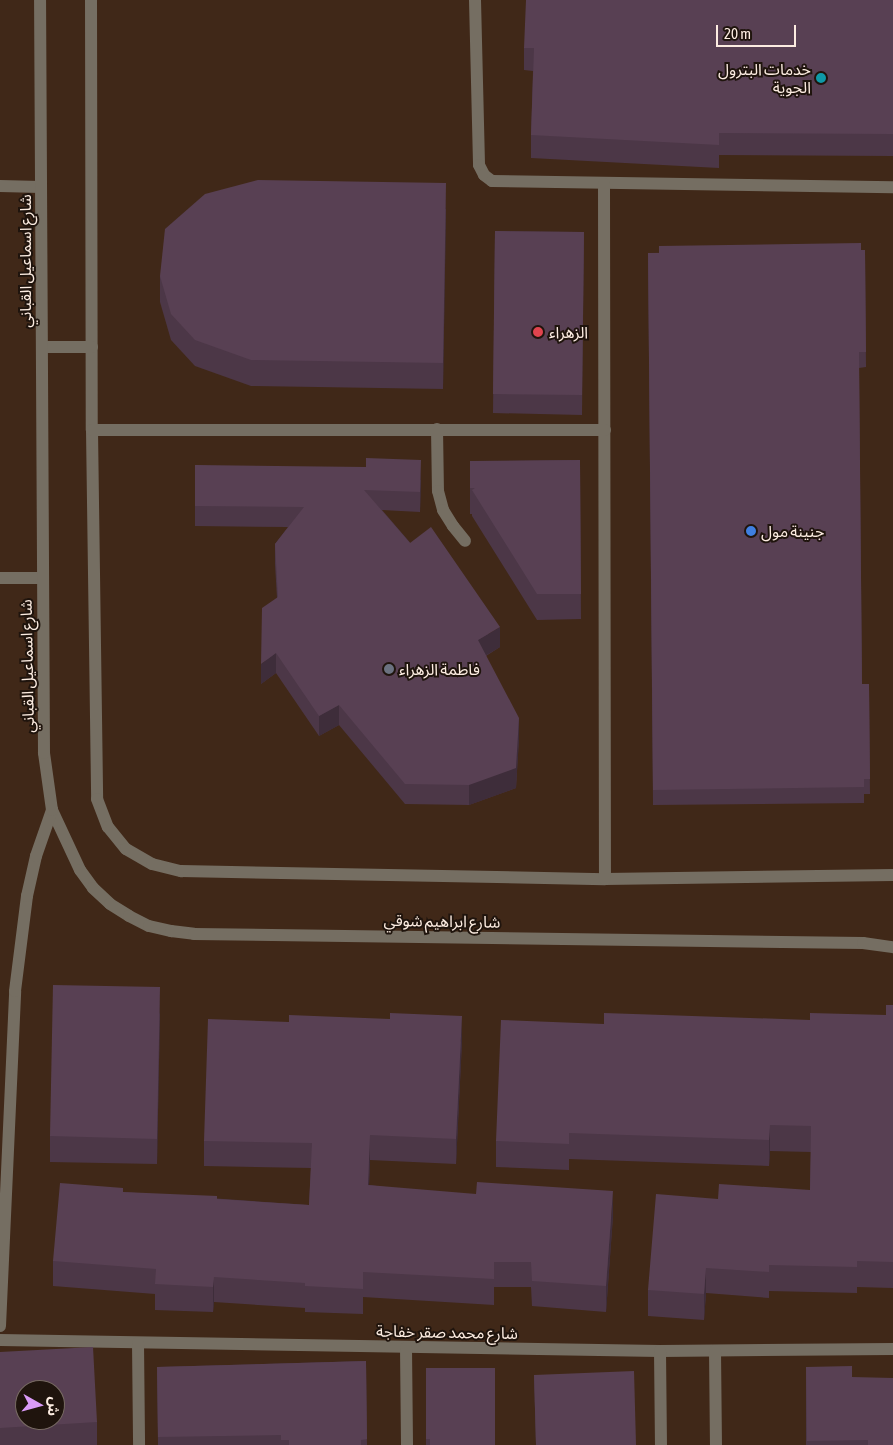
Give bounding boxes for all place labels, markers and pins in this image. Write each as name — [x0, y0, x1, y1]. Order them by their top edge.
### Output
place label: خدمات البترول الجوية — [718, 59, 811, 97]
marker: خدمات البترول الجوية — [815, 72, 827, 84]
place label: الزهراء — [549, 322, 588, 342]
marker: الزهراء — [531, 325, 545, 339]
place label: جنينة مول — [761, 521, 824, 541]
marker: جنينة مول — [745, 525, 757, 537]
place label: فاطمة الزهراء — [399, 659, 480, 679]
marker: فاطمة الزهراء — [383, 663, 395, 675]

